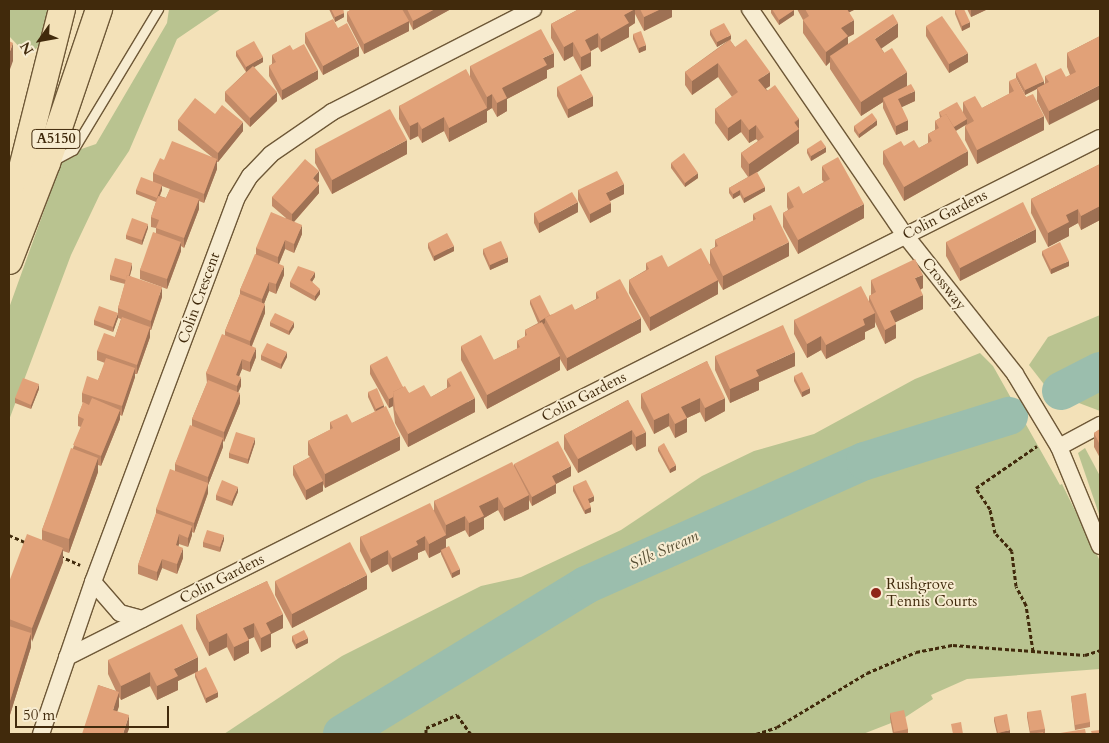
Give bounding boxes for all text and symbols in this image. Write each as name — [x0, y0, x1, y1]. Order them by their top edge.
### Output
north arrow — [15, 15, 65, 65]
text: N — [16, 38, 38, 58]
road number: A5150 — [31, 128, 81, 150]
street label: Colin Gardens — [900, 186, 990, 244]
street label: Colin Crescent — [174, 250, 224, 346]
street label: Crossway — [918, 254, 970, 314]
street label: Colin Gardens — [539, 368, 629, 426]
water label: Silk Stream — [626, 526, 702, 574]
street label: Colin Gardens — [177, 550, 267, 608]
place label: Rushgrove Tennis Courts — [886, 575, 977, 610]
marker: Rushgrove Tennis Courts — [870, 587, 882, 599]
scale bar — [18, 696, 171, 728]
text: 50 m — [23, 705, 55, 725]

